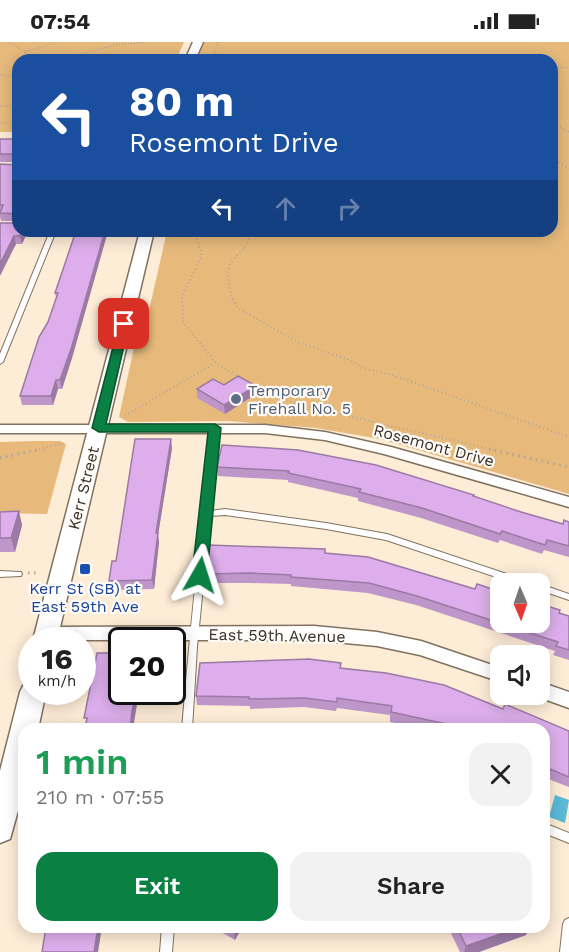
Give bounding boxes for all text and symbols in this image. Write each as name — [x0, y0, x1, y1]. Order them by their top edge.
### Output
text: 07:54 — [30, 9, 90, 34]
text: 80 m — [129, 77, 234, 126]
icon: left — [30, 78, 108, 156]
text: Rosemont Drive — [129, 127, 339, 159]
icon: left — [206, 192, 239, 225]
icon: ahead — [269, 192, 302, 225]
icon: right — [332, 192, 365, 225]
pin — [98, 298, 149, 349]
icon: arrive — [107, 307, 140, 340]
place label: Temporary Firehall No. 5 — [248, 381, 351, 418]
marker: Temporary Firehall No. 5 — [229, 392, 243, 406]
street label: Rosemont Drive — [371, 420, 496, 471]
street label: Kerr Street — [64, 444, 103, 532]
position arrow — [168, 543, 232, 607]
marker: Kerr St (SB) at East 59th Ave — [78, 562, 92, 576]
north arrow — [490, 573, 550, 633]
map controls — [490, 573, 550, 705]
place label: Kerr St (SB) at East 59th Ave — [29, 579, 141, 616]
street label: East 59th Avenue — [208, 625, 346, 646]
speed limit sign: 20 — [108, 627, 186, 705]
text: 16 — [41, 641, 73, 676]
button: sound — [490, 645, 550, 705]
text: km/h — [38, 672, 76, 690]
text: 1 min — [36, 741, 128, 783]
button: close — [469, 743, 532, 806]
text: 210 m · 07:55 — [36, 785, 164, 809]
button: Exit — [36, 852, 278, 921]
button: Share — [290, 852, 532, 921]

